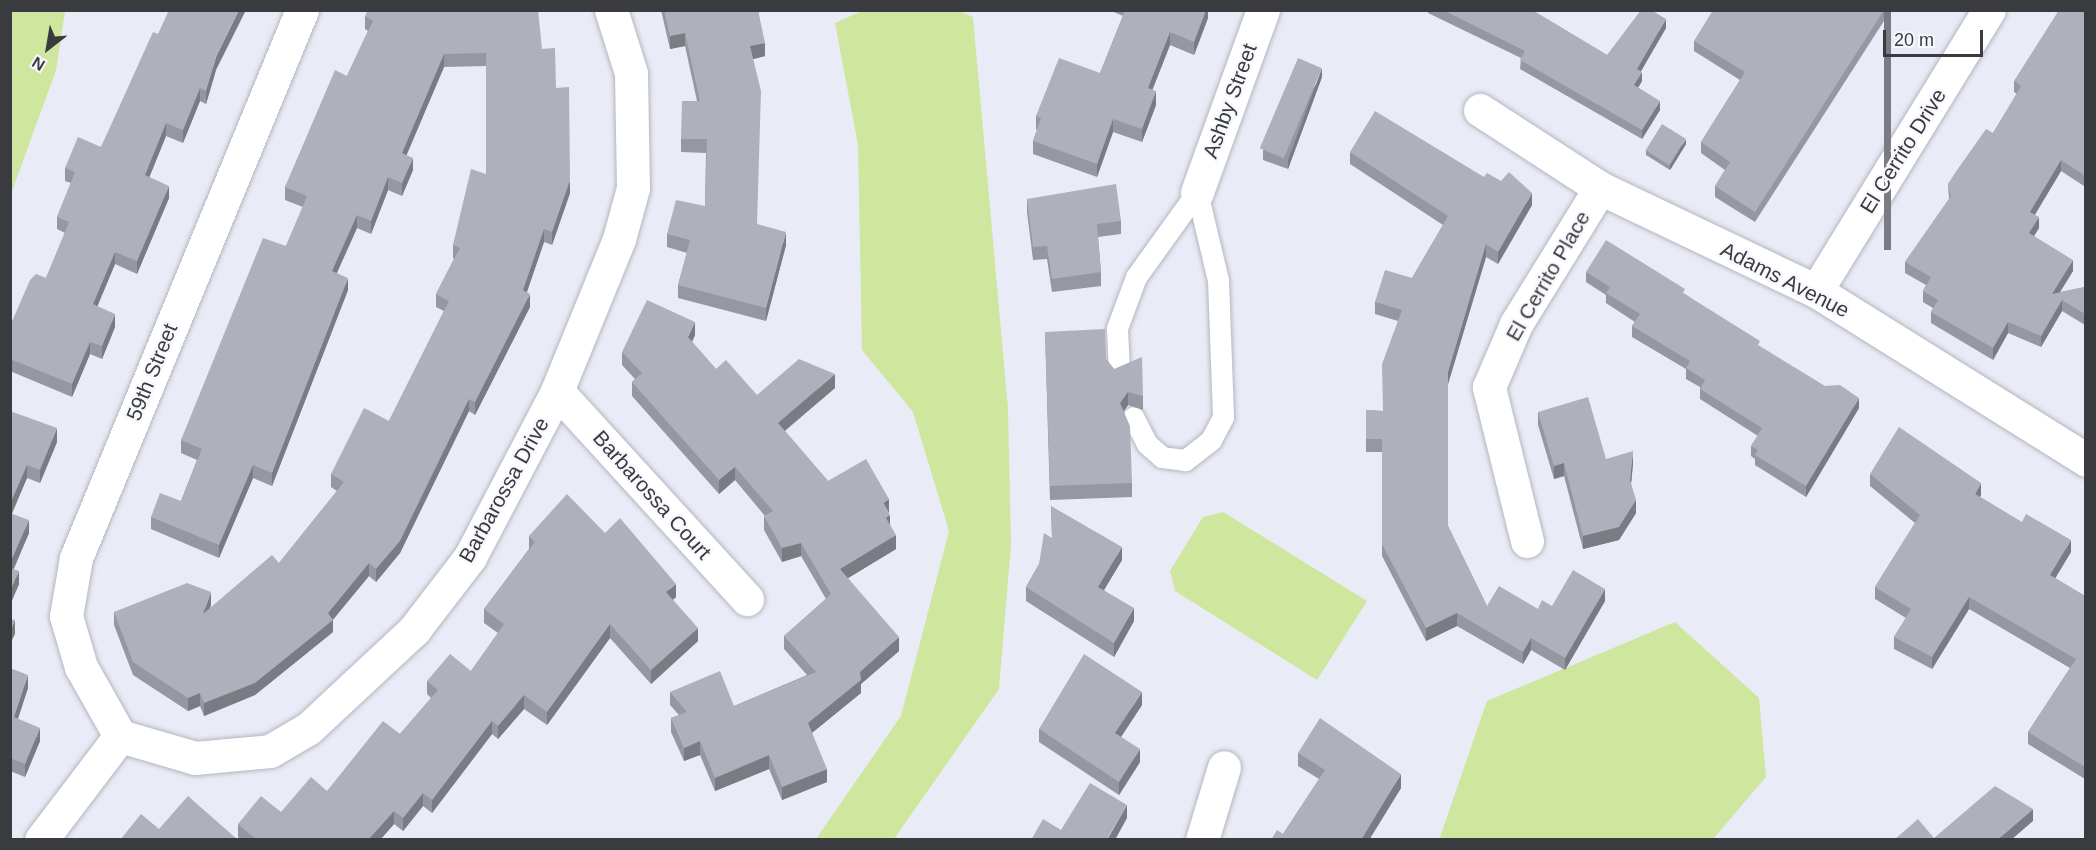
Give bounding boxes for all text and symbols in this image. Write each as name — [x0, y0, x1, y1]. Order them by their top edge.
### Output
north arrow — [18, 18, 78, 78]
scale bar — [1886, 18, 1986, 56]
text: 20 m — [1894, 30, 1934, 50]
street label: Ashby Street — [1198, 40, 1262, 162]
text: N — [29, 54, 48, 74]
street label: El Cerrito Drive — [1855, 84, 1951, 218]
street label: El Cerrito Place — [1501, 207, 1595, 345]
street label: Adams Avenue — [1716, 237, 1854, 323]
street label: 59th Street — [121, 320, 183, 424]
street label: Barbarossa Drive — [454, 413, 554, 567]
street label: Barbarossa Court — [588, 425, 716, 565]

